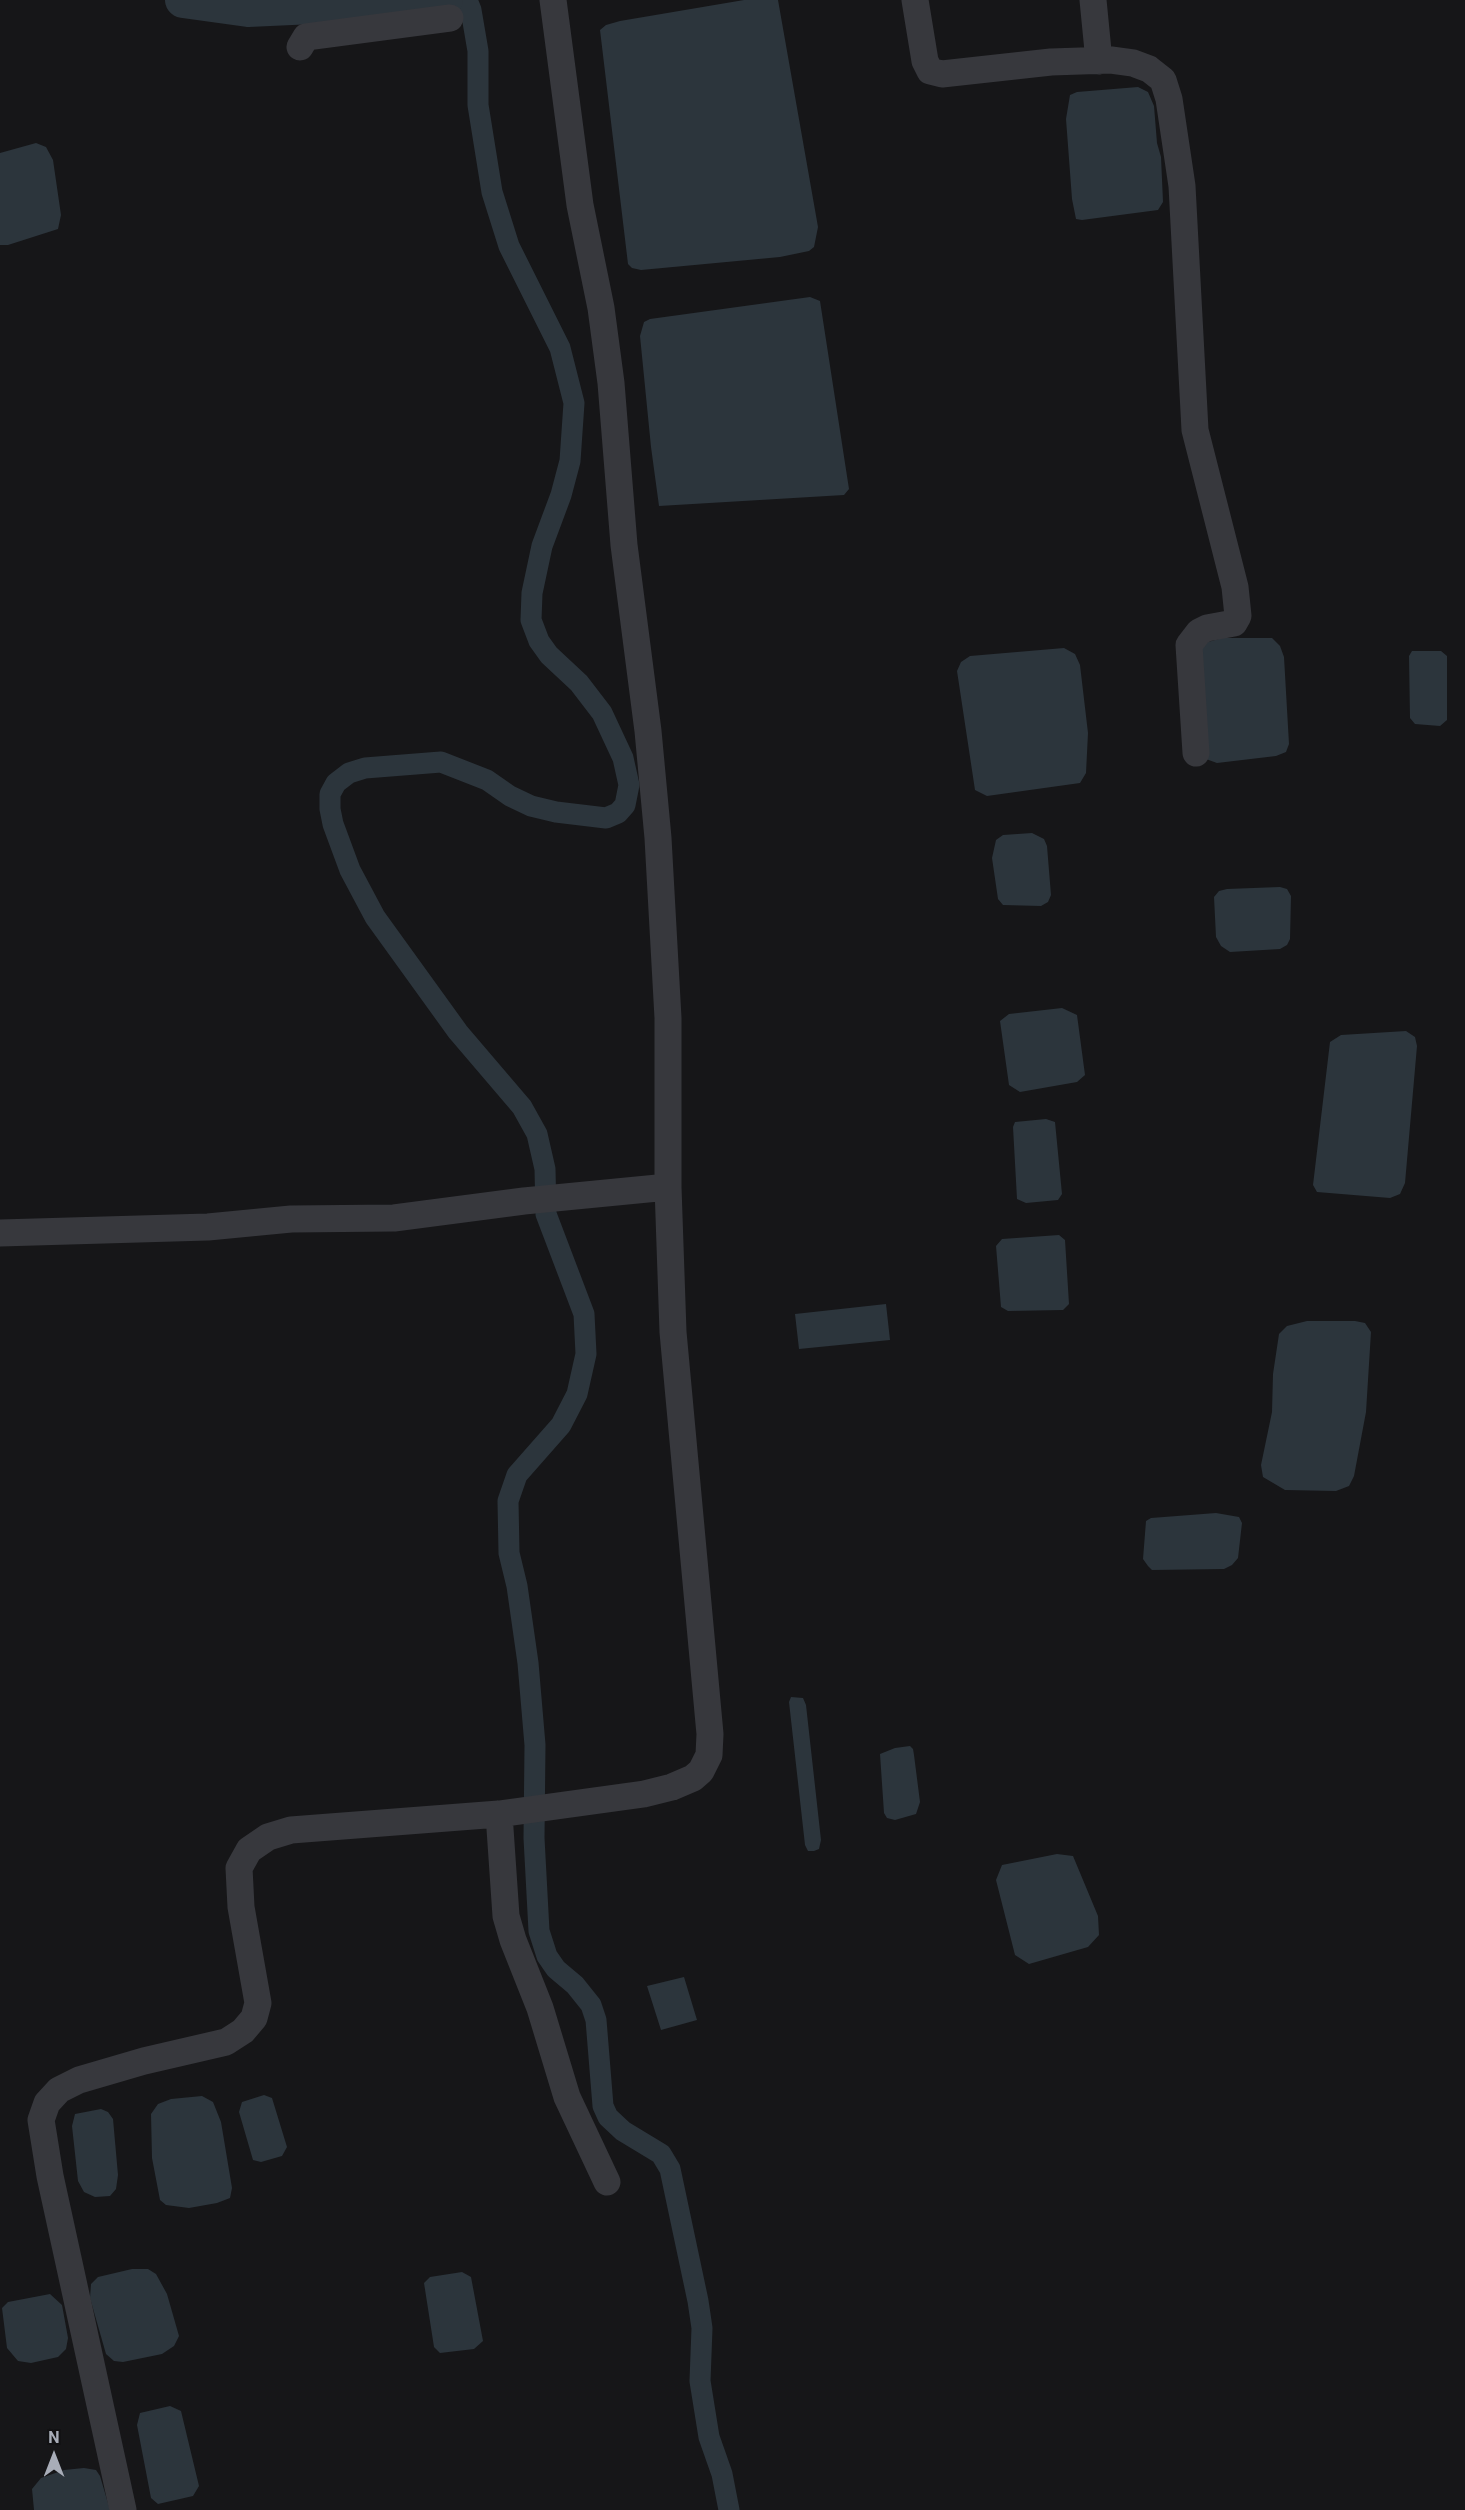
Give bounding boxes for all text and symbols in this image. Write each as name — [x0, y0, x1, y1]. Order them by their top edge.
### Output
north arrow — [24, 2426, 84, 2486]
text: N — [48, 2428, 60, 2447]

